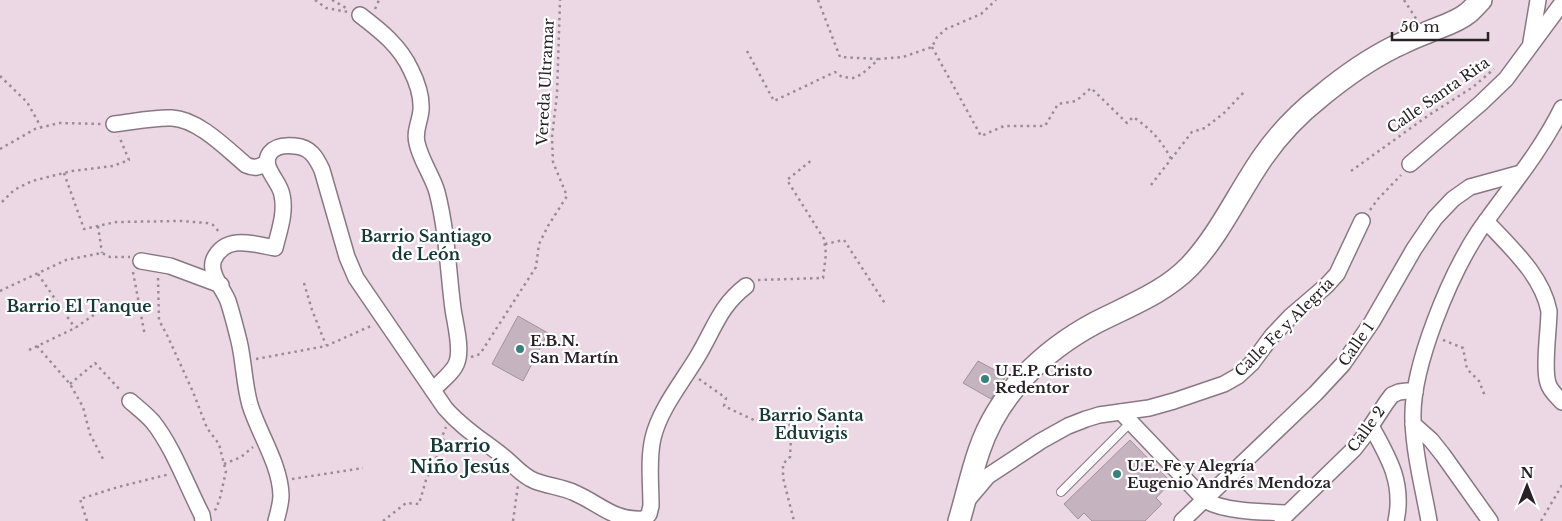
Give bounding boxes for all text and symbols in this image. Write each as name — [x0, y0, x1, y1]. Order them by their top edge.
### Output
scale bar — [1392, 10, 1488, 42]
street label: Vereda Ultramar — [532, 17, 558, 147]
text: 50 m — [1400, 17, 1440, 36]
street label: Calle Santa Rita — [1383, 52, 1493, 137]
district label: Barrio Santiago de León — [360, 226, 492, 264]
street label: Calle Fe y Alegría — [1230, 273, 1338, 381]
district label: Barrio El Tanque — [6, 296, 152, 316]
street label: Calle 1 — [1334, 318, 1378, 370]
place label: E.B.N. San Martín — [530, 331, 619, 367]
marker: E.B.N. San Martín — [514, 343, 526, 355]
place label: U.E.P. Cristo Redentor — [995, 361, 1092, 397]
marker: U.E.P. Cristo Redentor — [979, 373, 991, 385]
street label: Calle 2 — [1343, 402, 1389, 456]
district label: Barrio Santa Eduvigis — [758, 405, 864, 443]
district label: Barrio Niño Jesús — [410, 435, 510, 478]
place label: U.E. Fe y Alegría Eugenio Andrés Mendoza — [1127, 456, 1331, 492]
north arrow — [1502, 461, 1552, 511]
text: N — [1520, 464, 1534, 482]
marker: U.E. Fe y Alegría Eugenio Andrés Mendoza — [1111, 468, 1123, 480]

